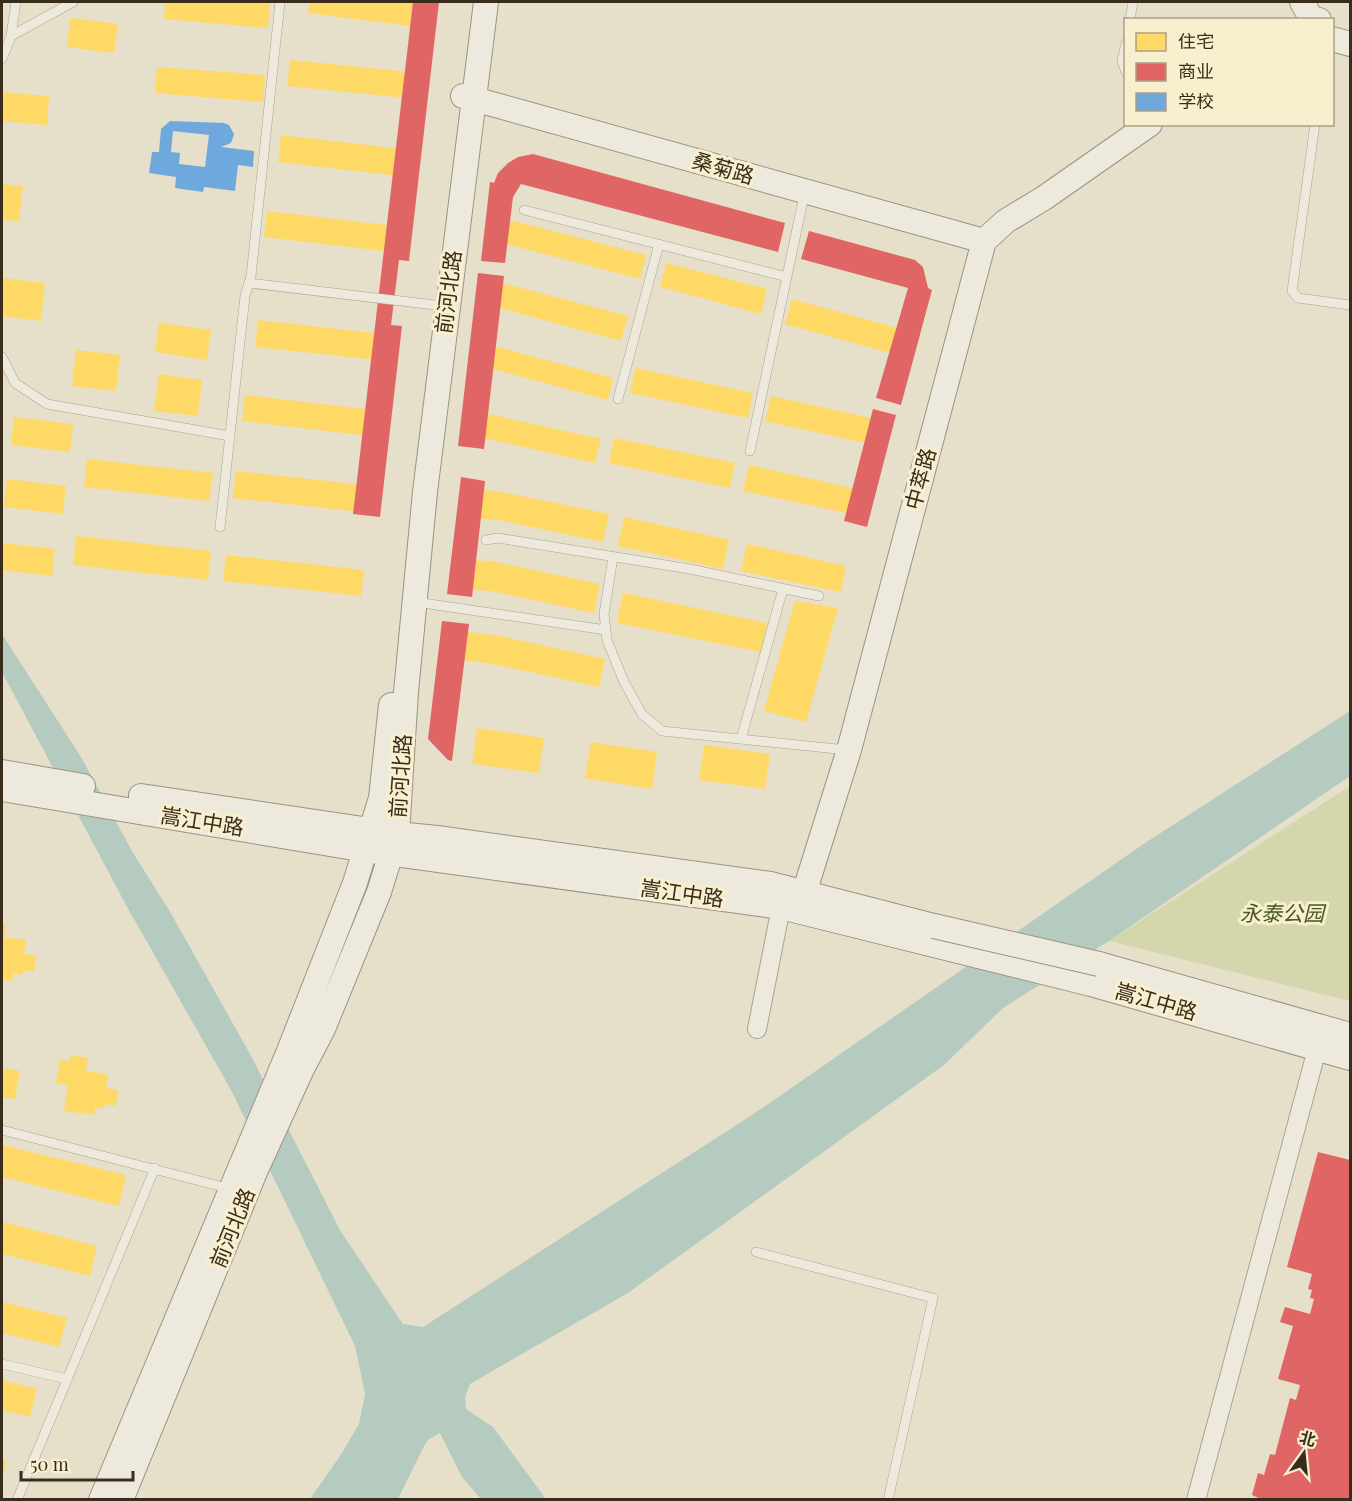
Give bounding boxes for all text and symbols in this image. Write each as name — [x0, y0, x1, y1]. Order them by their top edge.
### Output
legend — [1124, 18, 1334, 126]
text: 住宅 — [1178, 29, 1214, 53]
text: 商业 — [1178, 59, 1214, 83]
text: 学校 — [1178, 89, 1214, 113]
street label: 桑菊路 — [689, 145, 758, 189]
street label: 前河北路 — [428, 248, 466, 335]
street label: 中萃路 — [897, 444, 941, 513]
street label: 前河北路 — [382, 733, 416, 819]
street label: 嵩江中路 — [159, 800, 246, 840]
street label: 嵩江中路 — [639, 872, 726, 912]
park label: 永泰公园 — [1240, 898, 1327, 926]
street label: 嵩江中路 — [1112, 975, 1201, 1025]
street label: 前河北路 — [202, 1183, 260, 1271]
north arrow — [1274, 1423, 1334, 1483]
text: 北 — [1298, 1426, 1318, 1450]
scale bar — [21, 1444, 134, 1482]
text: 50 m — [30, 1452, 69, 1476]

